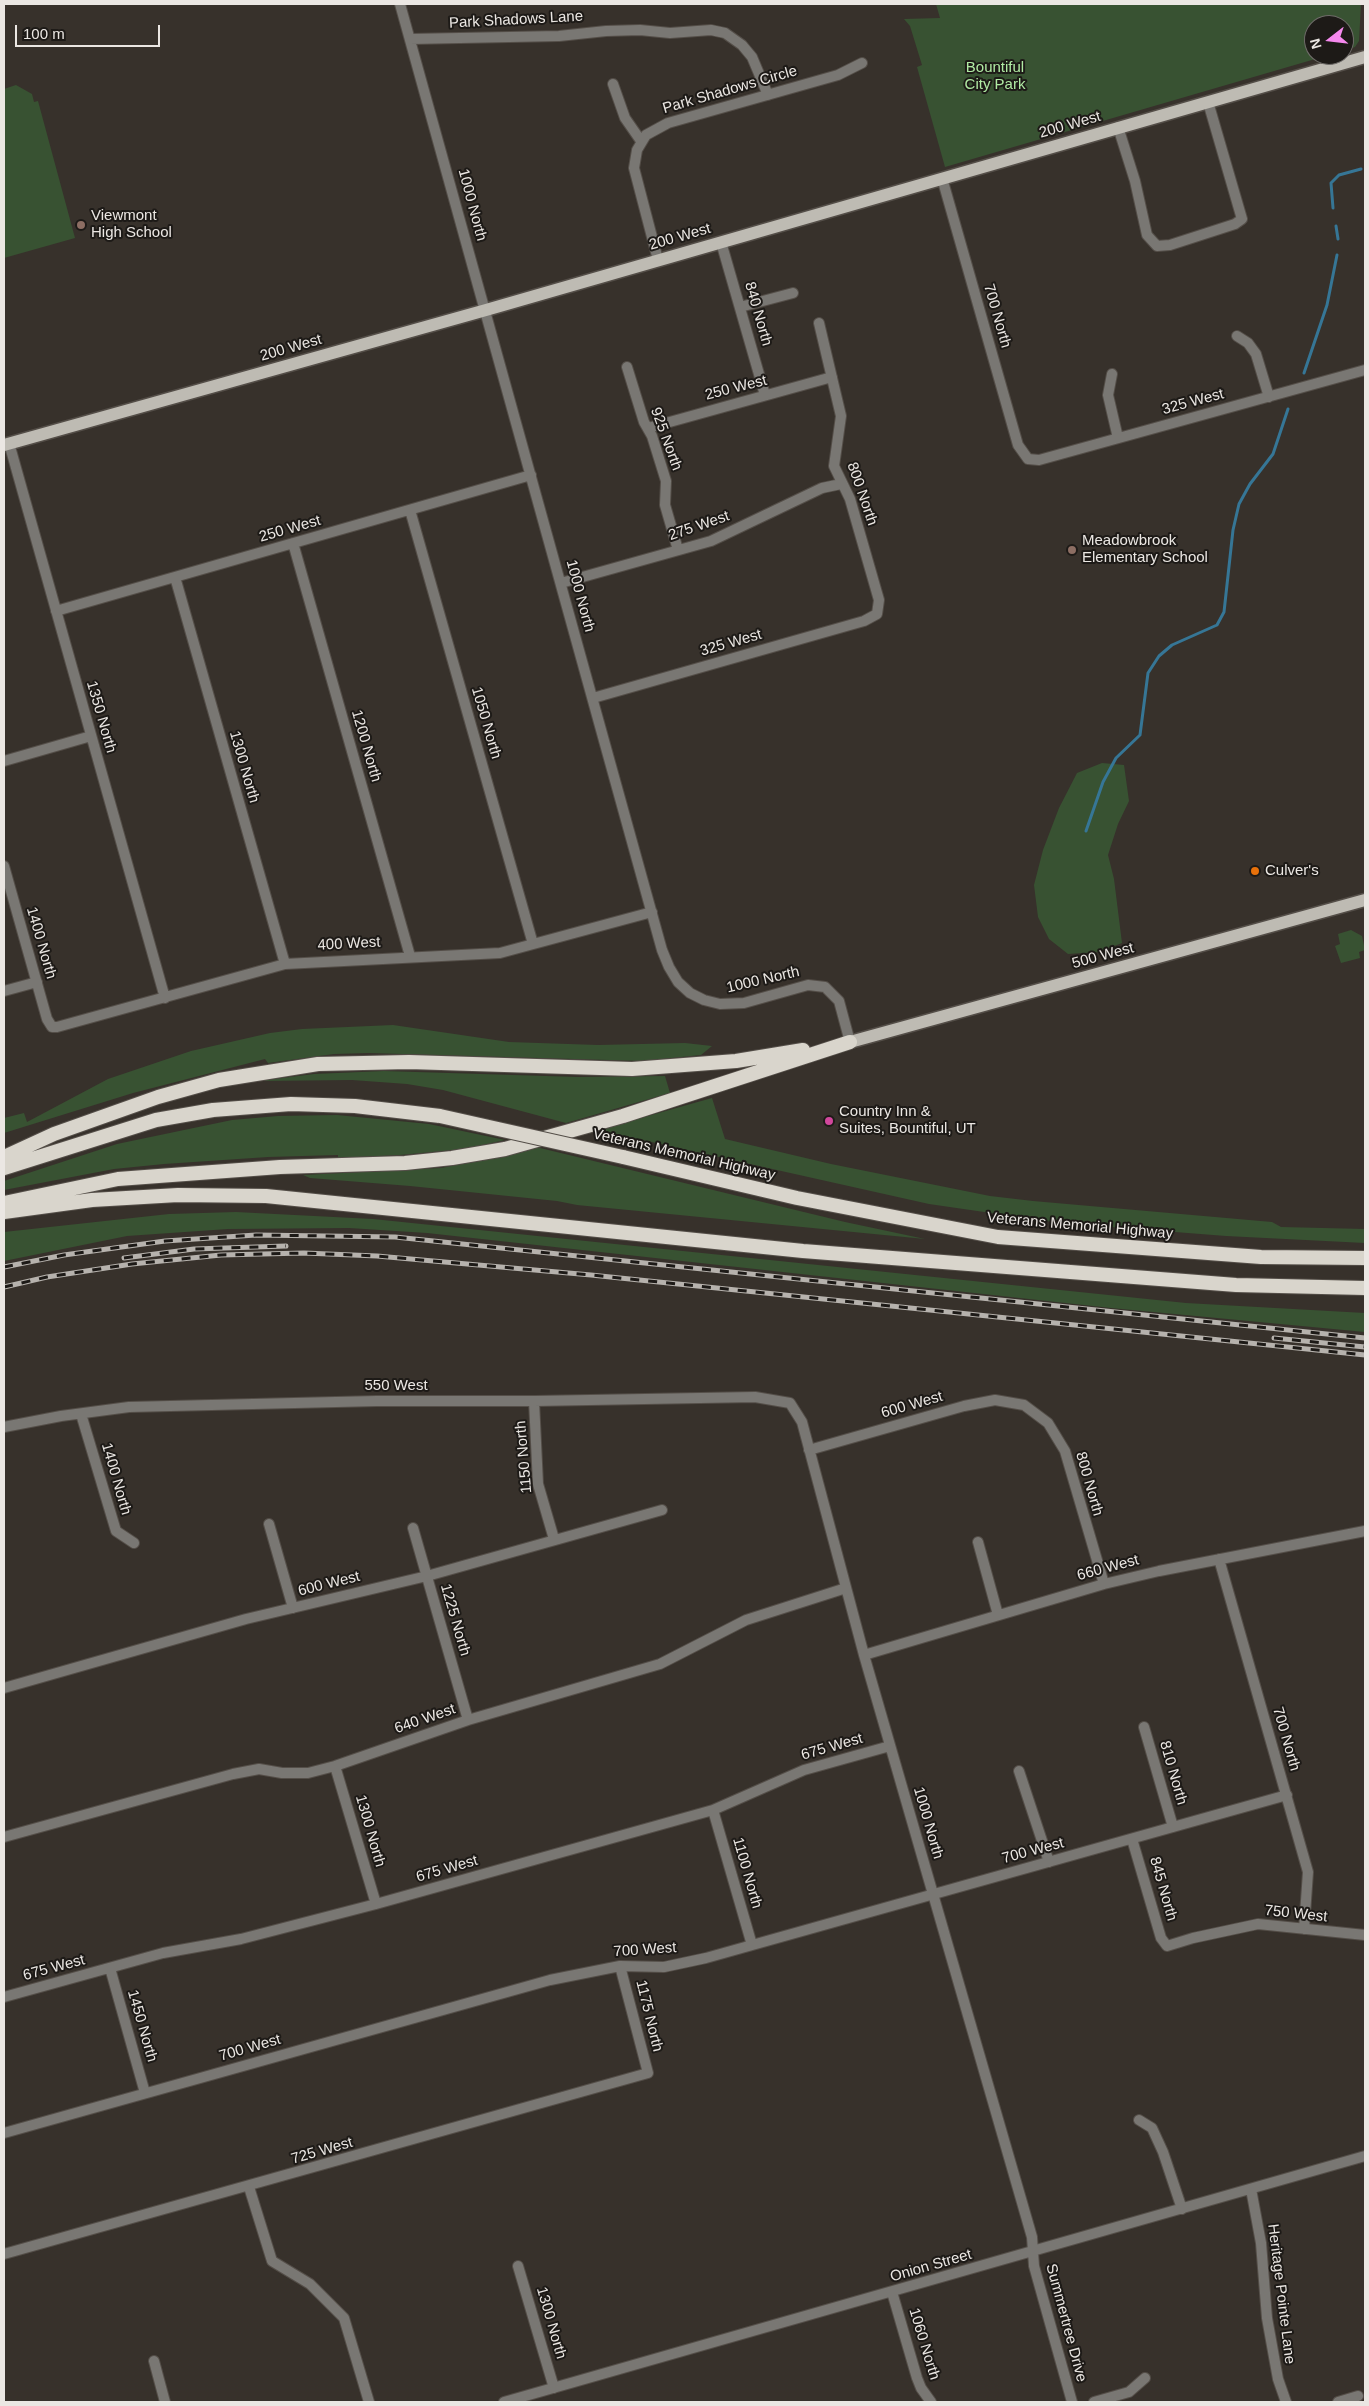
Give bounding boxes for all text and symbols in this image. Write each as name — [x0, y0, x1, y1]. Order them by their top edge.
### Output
street label: Park Shadows Lane — [448, 7, 584, 33]
scale bar — [18, 15, 162, 47]
north arrow — [1304, 15, 1354, 65]
text: 100 m — [23, 25, 65, 42]
text: N — [1306, 37, 1325, 51]
park label: Bountiful City Park — [965, 59, 1025, 94]
street label: Park Shadows Circle — [661, 62, 799, 118]
street label: 200 West — [1037, 108, 1103, 142]
street label: 1000 North — [454, 167, 490, 243]
place label: Viewmont High School — [91, 207, 172, 242]
marker: Viewmont High School — [75, 219, 87, 231]
street label: 200 West — [647, 220, 713, 254]
street label: 840 North — [740, 280, 776, 348]
street label: 700 North — [979, 282, 1015, 350]
street label: 200 West — [258, 331, 324, 365]
street label: 250 West — [703, 372, 769, 404]
street label: 325 West — [1160, 385, 1226, 419]
street label: 925 North — [646, 405, 686, 473]
street label: 800 North — [843, 460, 881, 528]
street label: 275 West — [666, 507, 732, 545]
street label: 250 West — [257, 512, 323, 546]
place label: Meadowbrook Elementary School — [1082, 532, 1208, 567]
marker: Meadowbrook Elementary School — [1066, 544, 1078, 556]
street label: 1000 North — [562, 558, 598, 634]
street label: 325 West — [698, 626, 764, 660]
street label: 1350 North — [82, 679, 120, 755]
street label: 1050 North — [467, 685, 505, 761]
street label: 1200 North — [347, 708, 385, 784]
street label: 1300 North — [225, 729, 263, 805]
place label: Culver's — [1265, 862, 1319, 880]
marker: Culver's — [1249, 865, 1261, 877]
street label: 1400 North — [22, 905, 60, 981]
street label: 400 West — [317, 933, 381, 955]
street label: 500 West — [1070, 939, 1136, 973]
street label: 1000 North — [725, 963, 801, 997]
place label: Country Inn & Suites, Bountiful, UT — [839, 1103, 976, 1138]
marker: Country Inn & Suites, Bountiful, UT — [823, 1115, 835, 1127]
street label: Veterans Memorial Highway — [591, 1125, 777, 1185]
street label: Veterans Memorial Highway — [986, 1209, 1174, 1243]
street label: 550 West — [364, 1377, 428, 1395]
street label: 600 West — [879, 1388, 945, 1422]
street label: 1150 North — [512, 1420, 536, 1494]
street label: 1400 North — [97, 1441, 135, 1517]
street label: 800 North — [1071, 1450, 1107, 1518]
street label: 660 West — [1075, 1551, 1141, 1585]
street label: 600 West — [296, 1568, 362, 1600]
street label: 1225 North — [436, 1582, 474, 1658]
street label: 640 West — [392, 1700, 458, 1738]
street label: 700 North — [1268, 1705, 1304, 1773]
street label: 675 West — [799, 1730, 865, 1764]
street label: 810 North — [1155, 1739, 1191, 1807]
street label: 1000 North — [909, 1785, 947, 1861]
street label: 1300 North — [351, 1793, 389, 1869]
street label: 700 West — [1000, 1834, 1066, 1868]
street label: 1100 North — [728, 1835, 766, 1911]
street label: 675 West — [414, 1852, 480, 1886]
street label: 845 North — [1145, 1855, 1181, 1923]
street label: 750 West — [1264, 1902, 1328, 1926]
street label: 700 West — [613, 1939, 677, 1961]
street label: 675 West — [21, 1951, 87, 1985]
street label: 1175 North — [631, 1978, 667, 2054]
street label: 1450 North — [123, 1988, 161, 2064]
street label: 700 West — [217, 2031, 283, 2065]
street label: 725 West — [289, 2134, 355, 2168]
street label: Heritage Pointe Lane — [1263, 2223, 1299, 2365]
street label: Onion Street — [888, 2246, 974, 2286]
street label: Summertree Drive — [1042, 2262, 1090, 2384]
street label: 1300 North — [532, 2285, 570, 2361]
street label: 1060 North — [905, 2306, 943, 2382]

